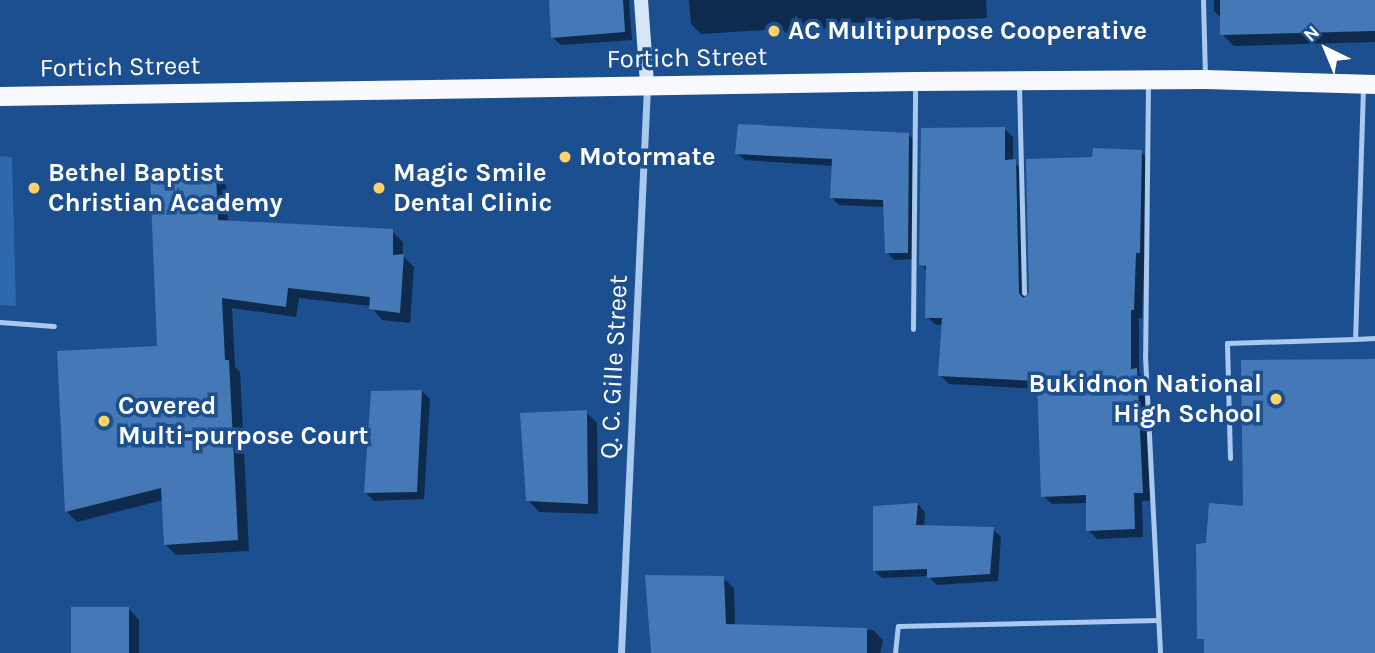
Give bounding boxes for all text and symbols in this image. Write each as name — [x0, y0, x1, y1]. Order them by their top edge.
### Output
north arrow — [1291, 14, 1361, 84]
place label: AC Multipurpose Cooperative — [788, 15, 1147, 47]
text: N — [1299, 21, 1324, 46]
marker: AC Multipurpose Cooperative — [766, 23, 782, 39]
street label: Fortich Street — [606, 41, 768, 75]
street label: Fortich Street — [39, 50, 201, 84]
place label: Motormate — [579, 141, 716, 173]
marker: Motormate — [557, 149, 573, 165]
place label: Bethel Baptist Christian Academy — [48, 157, 283, 218]
place label: Magic Smile Dental Clinic — [393, 157, 552, 218]
marker: Bethel Baptist Christian Academy — [26, 180, 42, 196]
marker: Magic Smile Dental Clinic — [371, 180, 387, 196]
street label: Q. C. Gille Street — [594, 274, 634, 460]
place label: Bukidnon National High School — [1029, 368, 1262, 430]
place label: Covered Multi-purpose Court — [118, 390, 368, 452]
marker: Bukidnon National High School — [1268, 391, 1284, 407]
marker: Covered Multi-purpose Court — [96, 413, 112, 429]

